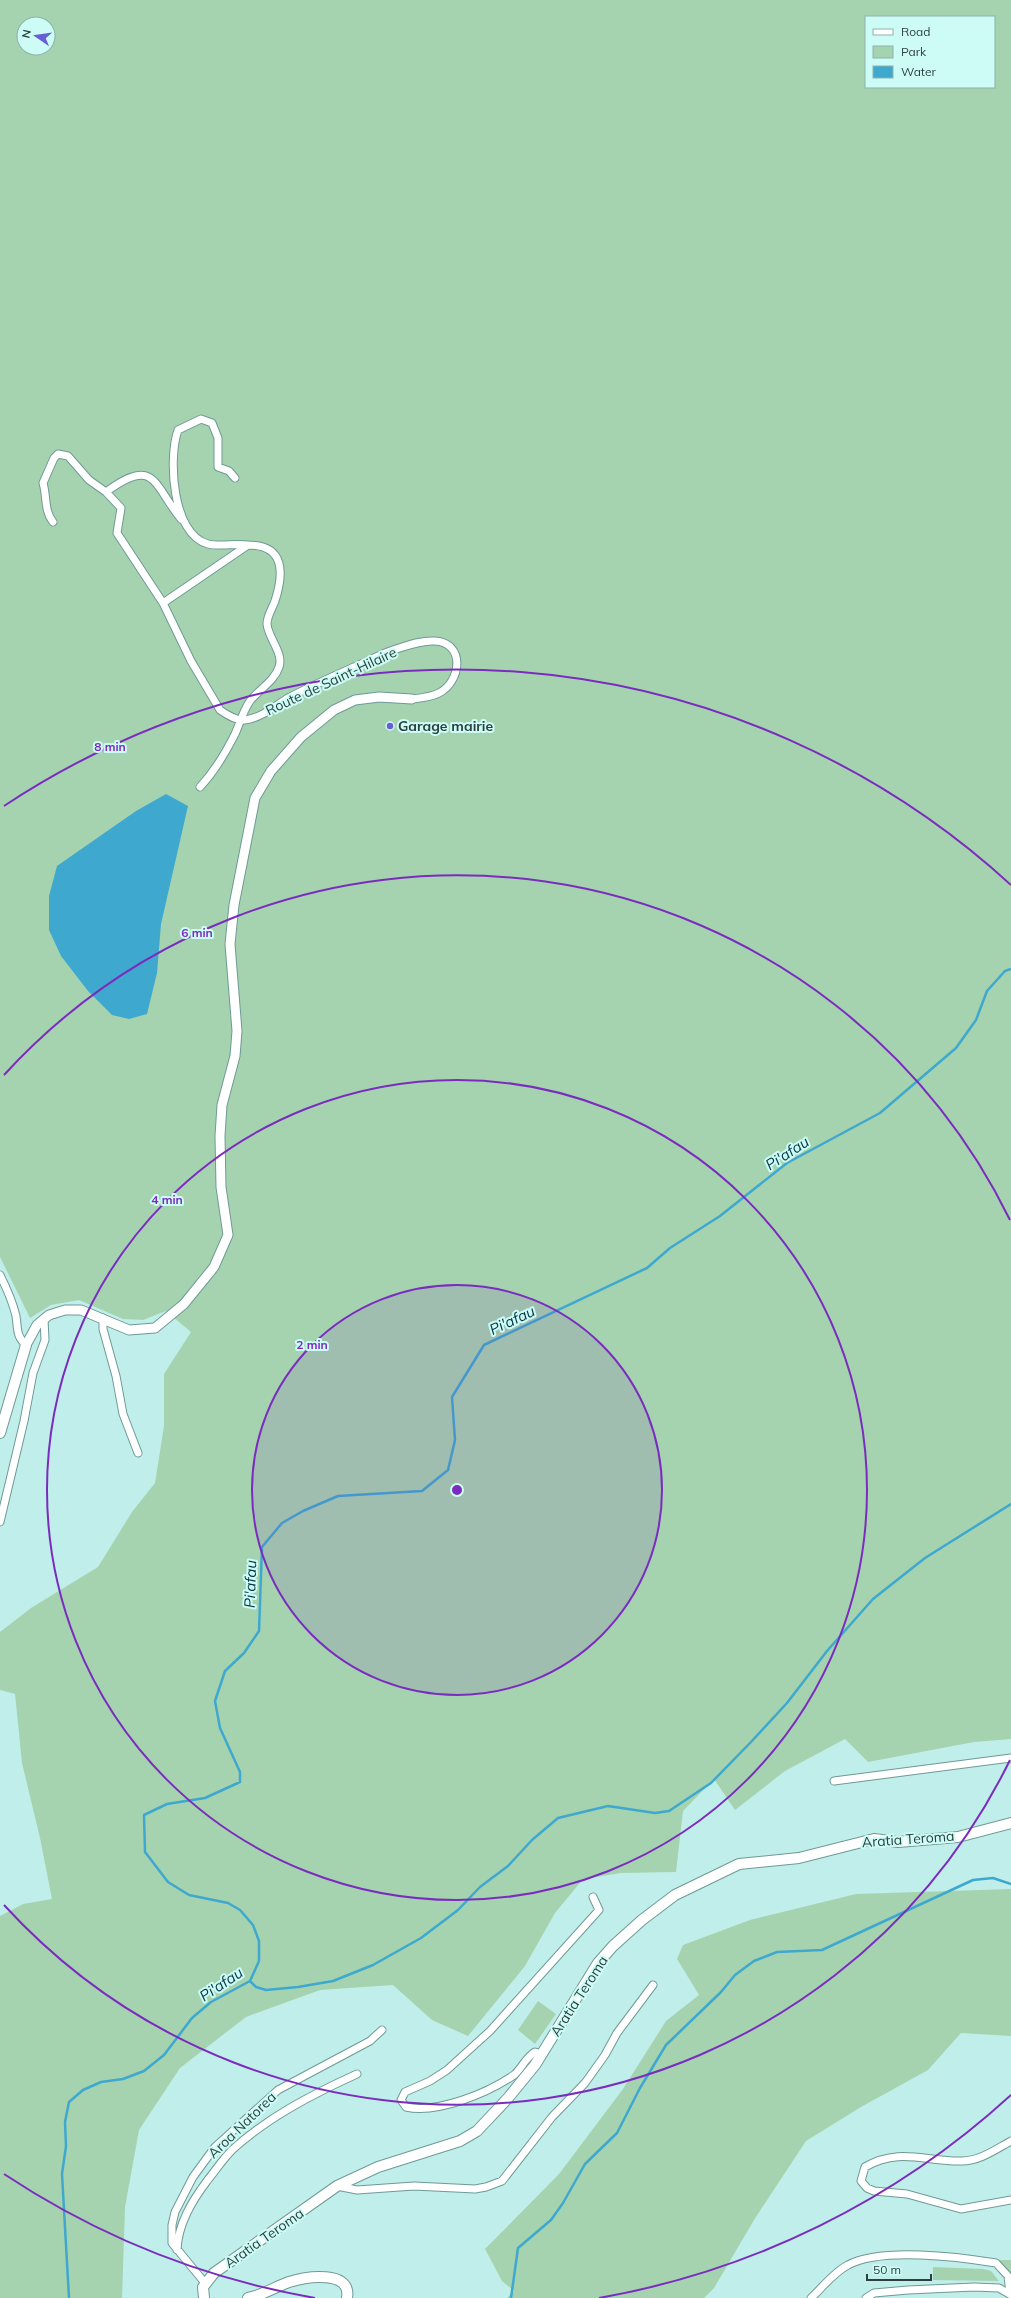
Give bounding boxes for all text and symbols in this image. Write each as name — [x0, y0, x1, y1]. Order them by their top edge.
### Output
north arrow — [16, 16, 56, 56]
legend — [865, 16, 995, 88]
text: Road — [901, 24, 930, 39]
text: N — [19, 28, 34, 39]
text: Park — [901, 44, 927, 59]
text: Water — [901, 64, 937, 79]
street label: Route de Saint-Hilaire — [263, 643, 399, 719]
place label: Garage mairie — [398, 717, 493, 735]
marker: Garage mairie — [385, 721, 395, 731]
text: 8 min — [94, 739, 126, 754]
text: 6 min — [181, 925, 213, 940]
water label: Pi'afau — [762, 1132, 813, 1174]
text: 4 min — [151, 1192, 183, 1207]
water label: Pi'afau — [486, 1301, 538, 1339]
text: 2 min — [296, 1337, 328, 1352]
centre of rings — [450, 1483, 464, 1497]
water label: Pi'afau — [240, 1559, 260, 1608]
street label: Aratia Teroma — [861, 1827, 955, 1851]
street label: Aratia Teroma — [546, 1952, 612, 2040]
water label: Pi'afau — [196, 1962, 247, 2005]
street label: Aroa Natorea — [204, 2088, 280, 2162]
street label: Aratia Teroma — [221, 2204, 307, 2272]
scale bar — [867, 2256, 931, 2282]
text: 50 m — [873, 2262, 901, 2277]

